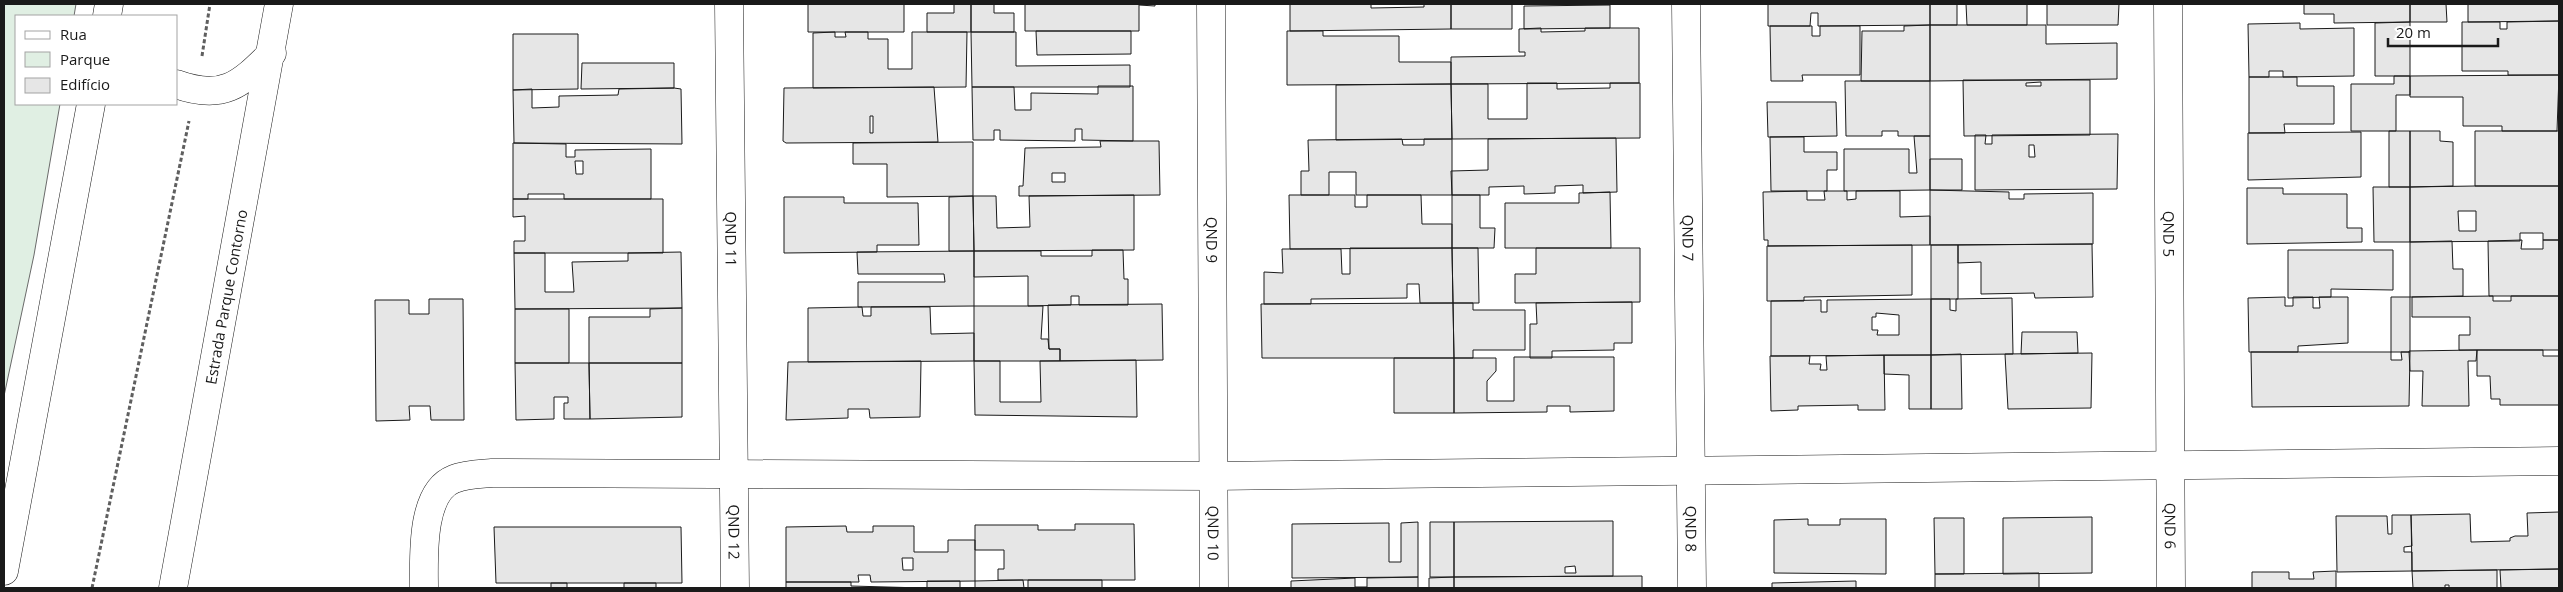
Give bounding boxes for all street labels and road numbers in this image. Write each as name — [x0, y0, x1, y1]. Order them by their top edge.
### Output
street label: Estrada Parque Contorno — [200, 208, 252, 386]
street label: QND 11 — [721, 211, 742, 267]
street label: QND 5 — [2159, 211, 2179, 257]
street label: QND 7 — [1678, 215, 1699, 261]
street label: QND 9 — [1202, 217, 1222, 263]
street label: QND 6 — [2161, 503, 2181, 549]
street label: QND 12 — [724, 504, 745, 560]
street label: QND 10 — [1204, 505, 1224, 561]
street label: QND 8 — [1681, 506, 1702, 552]

